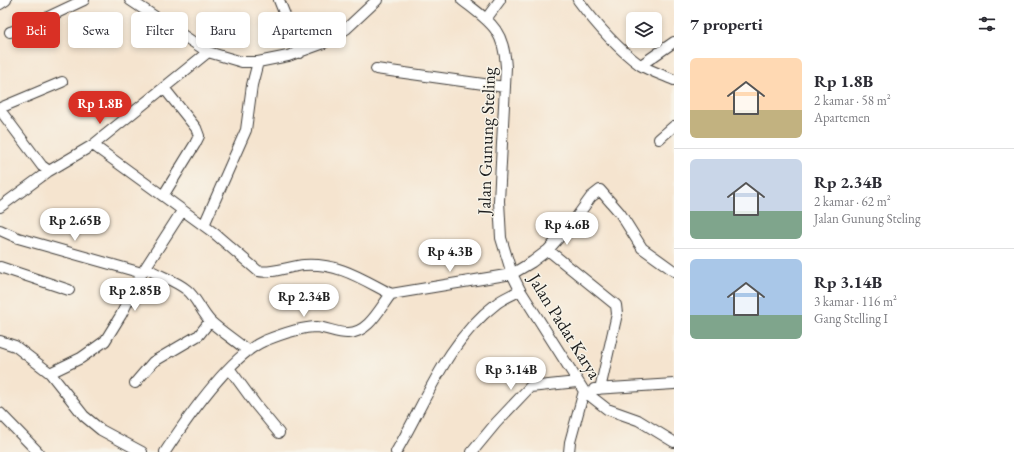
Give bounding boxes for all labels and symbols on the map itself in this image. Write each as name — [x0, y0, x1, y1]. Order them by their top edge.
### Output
street label: Jalan Gunung Steling — [472, 67, 500, 217]
pin: Rp 1.8B — [63, 91, 137, 125]
pin: Rp 2.65B — [34, 208, 116, 242]
pin: Rp 4.6B — [530, 212, 604, 246]
pin: Rp 4.3B — [413, 239, 487, 273]
street label: Jalan Padat Karya — [522, 267, 607, 384]
pin: Rp 2.85B — [94, 278, 176, 312]
pin: Rp 2.34B — [263, 284, 345, 318]
pin: Rp 3.14B — [470, 357, 552, 391]

